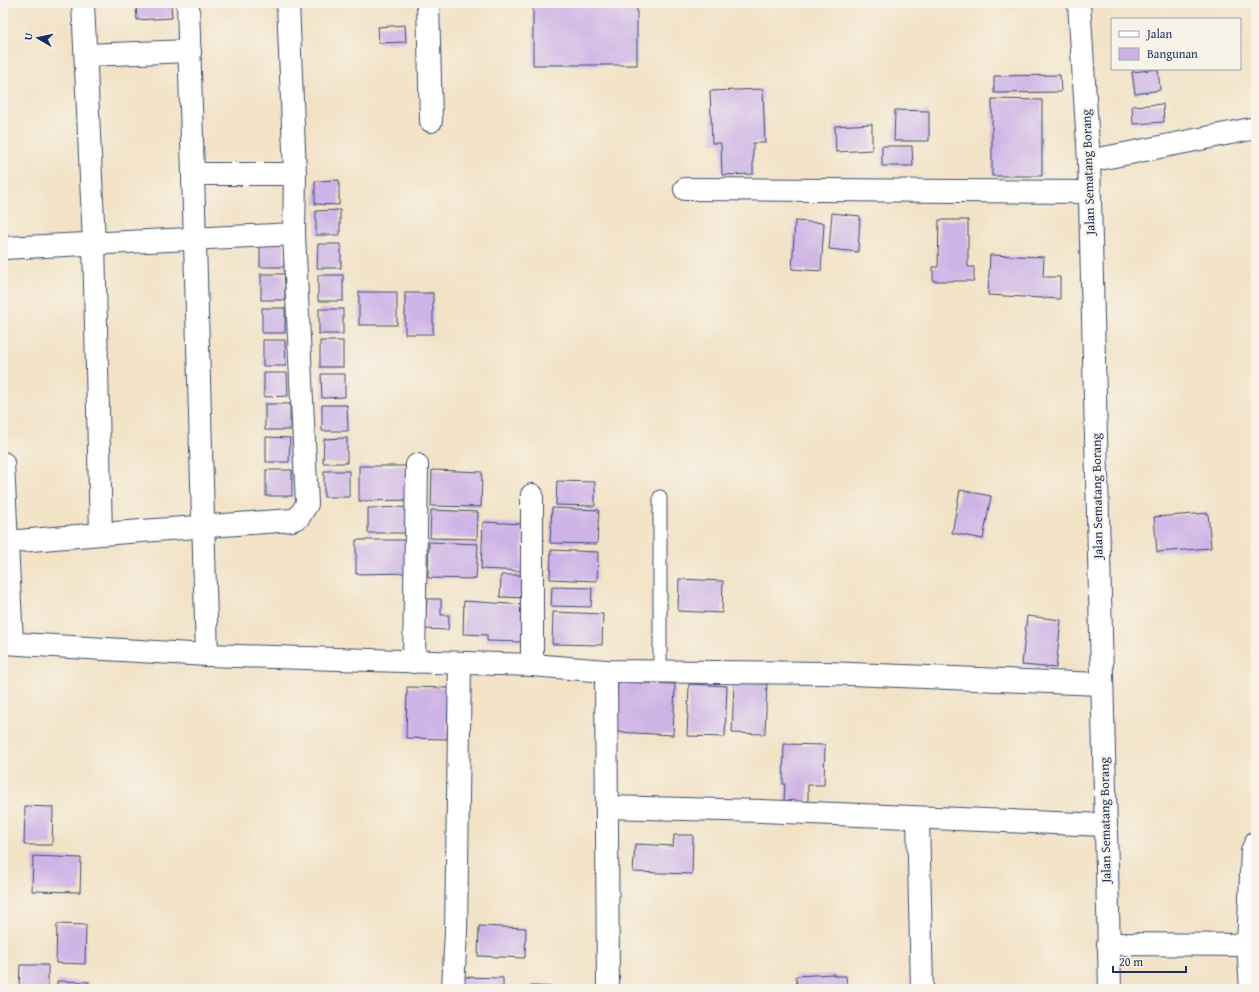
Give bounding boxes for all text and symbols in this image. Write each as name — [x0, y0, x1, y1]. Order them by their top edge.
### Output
north arrow — [18, 18, 58, 58]
legend — [1111, 18, 1241, 70]
text: Jalan — [1145, 25, 1172, 42]
text: U — [20, 31, 37, 41]
text: Bangunan — [1147, 45, 1198, 62]
street label: Jalan Sematang Borang — [1076, 108, 1100, 237]
street label: Jalan Sematang Borang — [1086, 432, 1108, 561]
street label: Jalan Sematang Borang — [1094, 756, 1116, 885]
scale bar — [1113, 948, 1186, 974]
text: 20 m — [1119, 953, 1143, 970]

